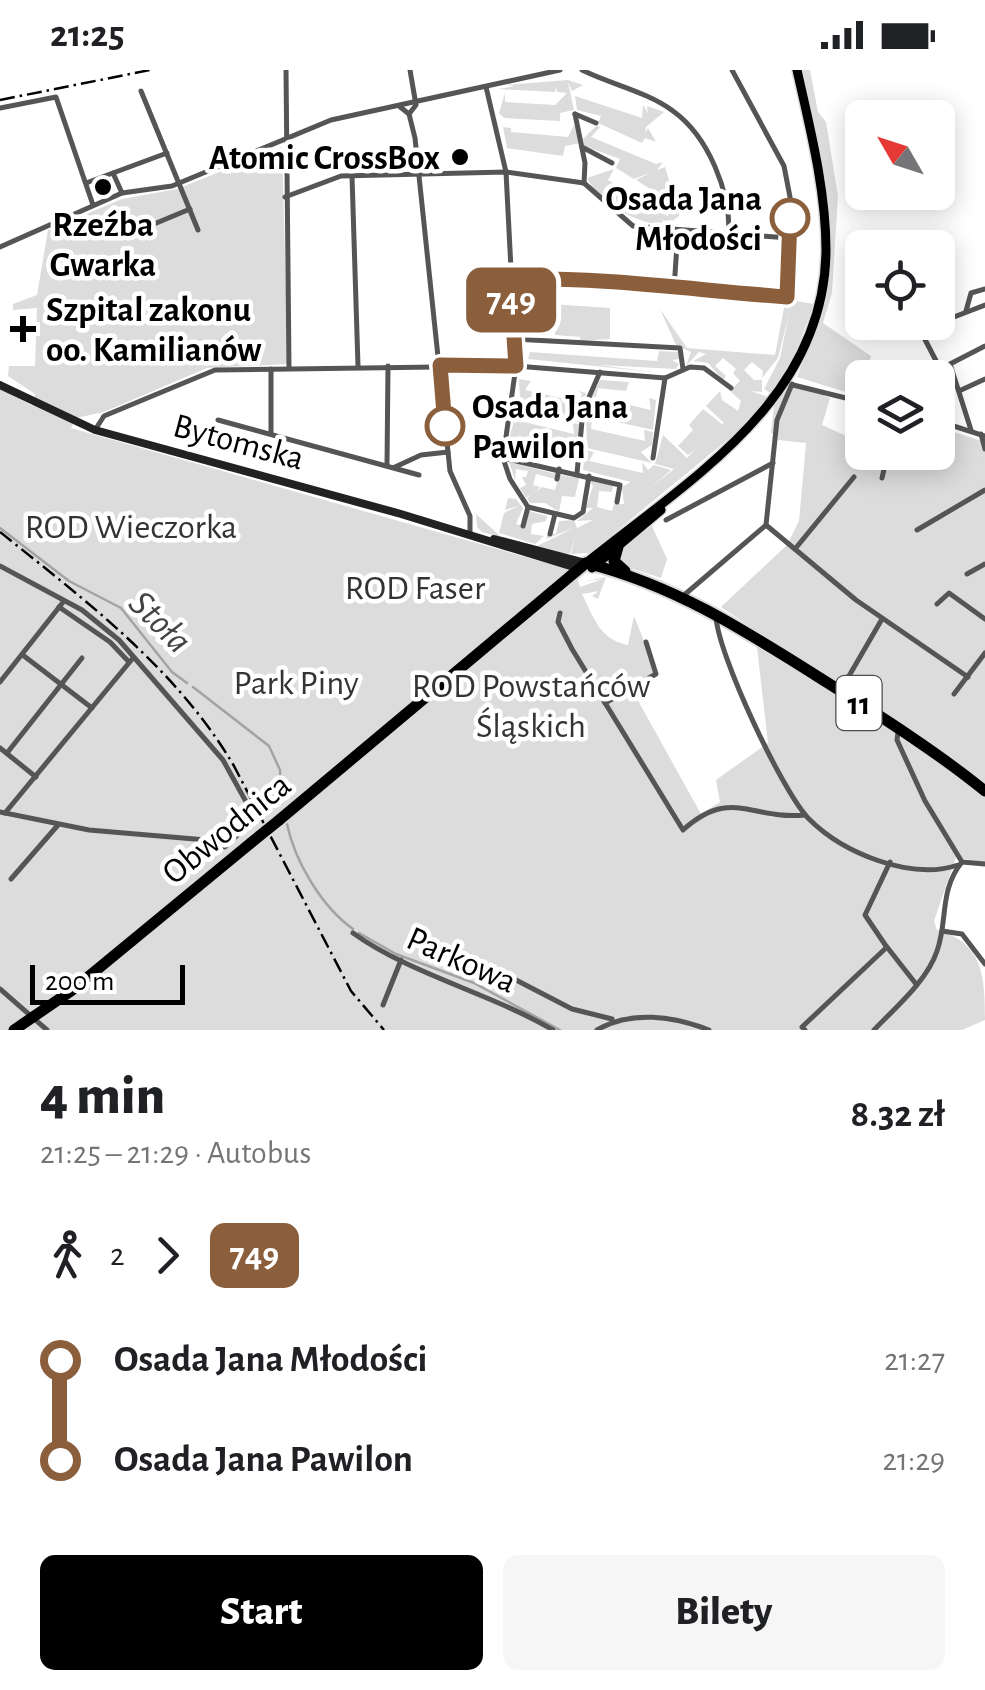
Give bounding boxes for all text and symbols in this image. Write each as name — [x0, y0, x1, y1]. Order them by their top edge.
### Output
text: 21:25 — [50, 16, 125, 54]
north arrow — [845, 100, 955, 210]
map controls — [845, 100, 955, 470]
place label: Atomic CrossBox — [209, 141, 440, 176]
marker: Atomic CrossBox — [449, 146, 471, 168]
marker: Rzeźba Gwarka — [92, 176, 114, 198]
place label: Osada Jana Młodości — [606, 182, 762, 257]
marker: Osada Jana Młodości — [771, 199, 809, 237]
place label: Rzeźba Gwarka — [50, 208, 156, 283]
button: locate — [845, 230, 955, 340]
line badge: 749 — [454, 268, 568, 332]
text: 749 — [486, 283, 536, 318]
place label: Szpital zakonu oo. Kamilianów — [46, 293, 262, 368]
marker: Szpital zakonu oo. Kamilianów — [10, 316, 36, 342]
button: layers — [845, 360, 955, 470]
place label: Osada Jana Pawilon — [472, 390, 628, 465]
marker: Osada Jana Pawilon — [426, 407, 464, 445]
street label: Bytomska — [170, 408, 308, 477]
park label: ROD Wieczorka — [25, 510, 237, 545]
park label: ROD Faser — [345, 571, 486, 606]
water label: Stoła — [121, 584, 198, 661]
park label: Park Piny — [233, 666, 359, 701]
park label: ROD Powstańców Śląskich — [412, 669, 651, 744]
road number: 11 — [836, 676, 882, 730]
street label: Obwodnica — [156, 767, 298, 891]
street label: Parkowa — [401, 921, 521, 1000]
scale bar — [30, 960, 185, 1004]
text: 200 m — [45, 968, 114, 996]
text: 4 min — [40, 1069, 165, 1124]
text: 8.32 zł — [850, 1096, 945, 1134]
text: 21:25 – 21:29 · Autobus — [40, 1137, 311, 1169]
icon: walk — [40, 1228, 95, 1283]
icon: forward — [140, 1228, 195, 1283]
text: 749 — [230, 1238, 279, 1273]
text: 2 — [110, 1239, 125, 1271]
text: Osada Jana Młodości — [114, 1341, 428, 1379]
text: 21:27 — [884, 1344, 945, 1376]
text: Osada Jana Pawilon — [114, 1441, 413, 1479]
text: 21:29 — [883, 1444, 945, 1476]
button: Start — [40, 1555, 483, 1670]
button: Bilety — [503, 1555, 945, 1670]

